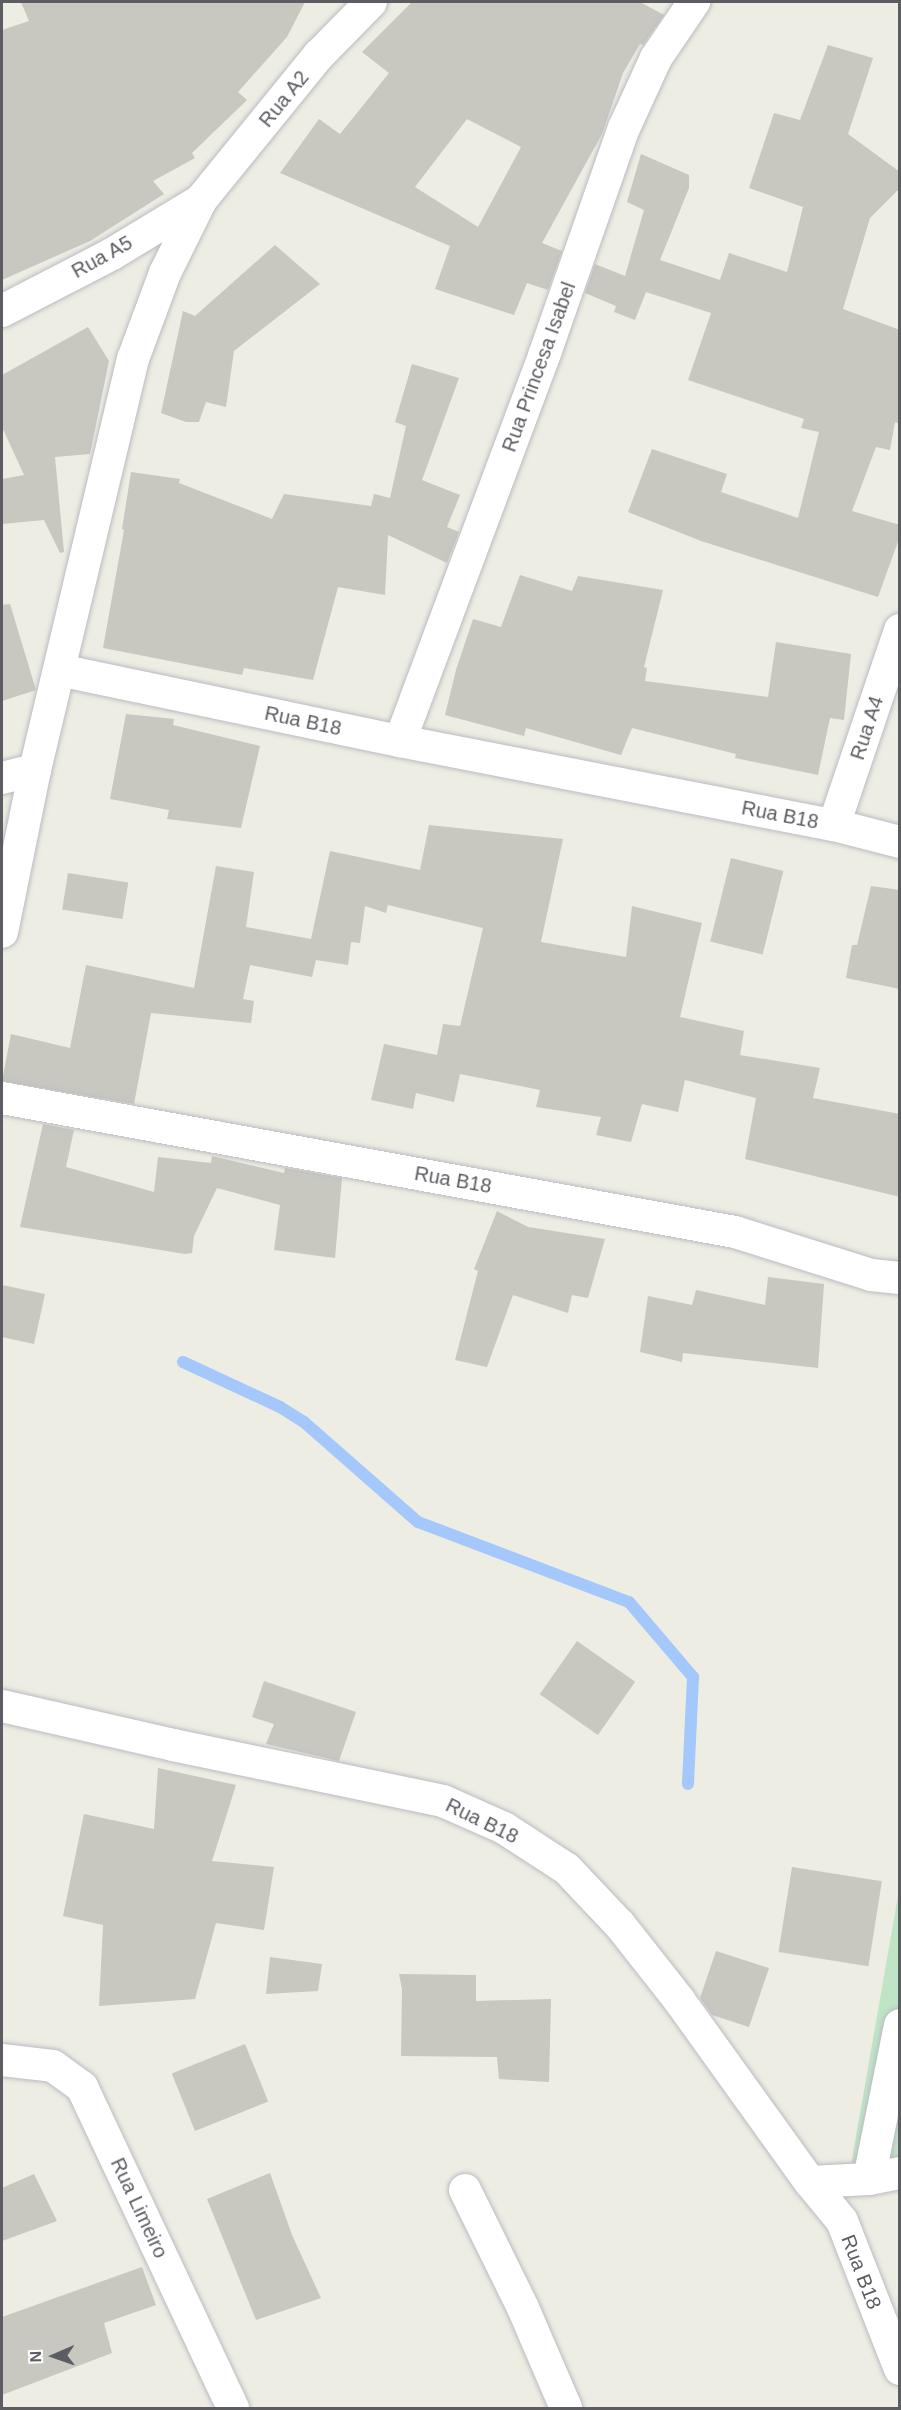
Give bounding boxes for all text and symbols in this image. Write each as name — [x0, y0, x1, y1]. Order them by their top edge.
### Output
street label: Rua A2 — [254, 66, 314, 132]
street label: Rua A5 — [67, 230, 137, 284]
street label: Rua Princesa Isabel — [497, 279, 581, 455]
street label: Rua A4 — [845, 693, 889, 763]
street label: Rua B18 — [262, 701, 344, 741]
street label: Rua B18 — [740, 796, 820, 834]
street label: Rua B18 — [413, 1161, 493, 1199]
street label: Rua B18 — [442, 1793, 522, 1849]
street label: Rua Limeiro — [105, 2154, 173, 2262]
street label: Rua B18 — [836, 2231, 886, 2313]
north arrow — [24, 2326, 84, 2386]
text: N — [27, 2351, 44, 2363]

